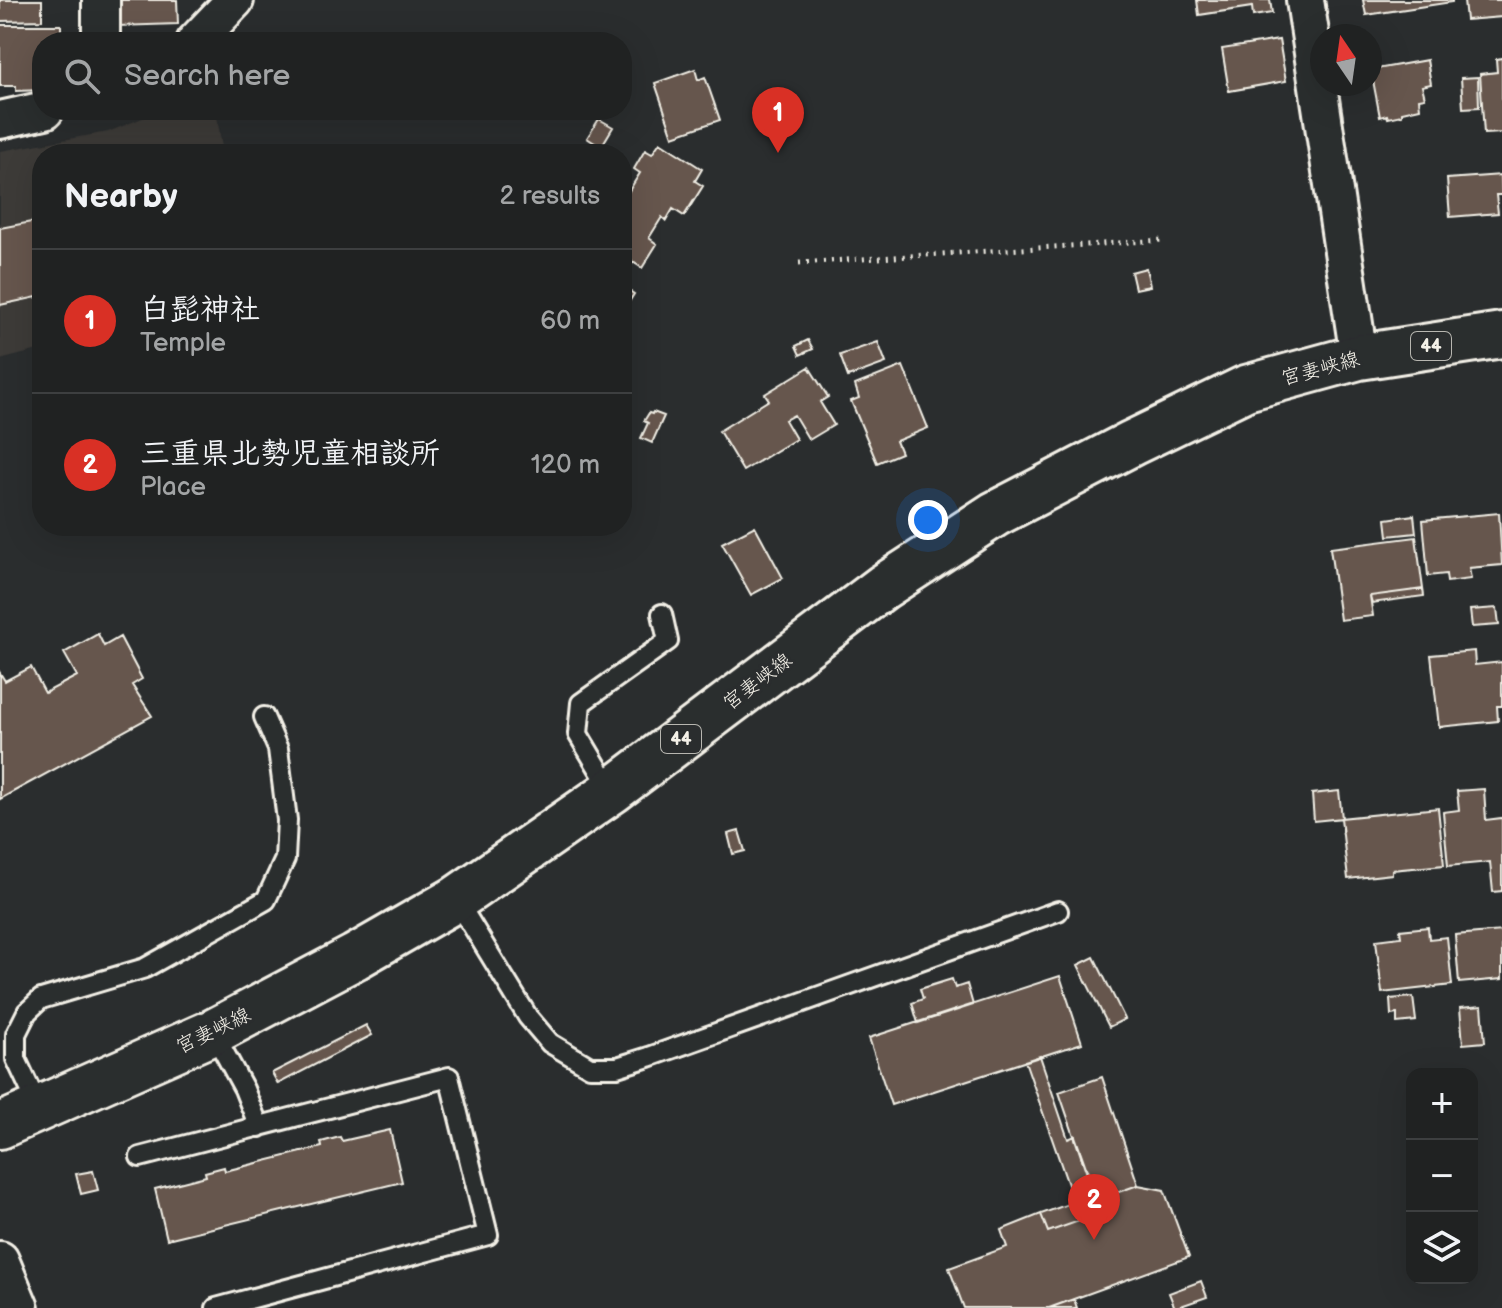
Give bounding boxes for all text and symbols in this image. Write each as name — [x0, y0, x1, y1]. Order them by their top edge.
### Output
north arrow — [1310, 24, 1382, 96]
search box — [32, 32, 632, 120]
icon: search — [60, 54, 104, 98]
text: Search here — [124, 58, 290, 94]
pin: 1 — [752, 87, 804, 153]
text: Nearby — [64, 176, 178, 217]
text: 2 results — [500, 181, 600, 212]
text: 白髭神社 — [140, 292, 260, 328]
text: 1 — [85, 306, 95, 337]
text: 60 m — [540, 306, 600, 337]
text: Temple — [140, 328, 226, 359]
road number: 44 — [1411, 332, 1451, 360]
street label: 宮妻峡線 — [1279, 347, 1362, 391]
text: 三重県北勢児童相談所 — [140, 436, 440, 472]
text: 2 — [82, 450, 98, 481]
text: 120 m — [531, 450, 600, 481]
text: Place — [140, 472, 206, 503]
your location — [908, 500, 948, 540]
street label: 宮妻峡線 — [718, 648, 797, 715]
road number: 44 — [661, 725, 701, 753]
street label: 宮妻峡線 — [172, 1003, 255, 1059]
map controls — [1406, 1068, 1478, 1284]
button: + — [1406, 1068, 1478, 1140]
button: − — [1406, 1140, 1478, 1212]
pin: 2 — [1068, 1174, 1120, 1240]
button: layers — [1406, 1212, 1478, 1284]

